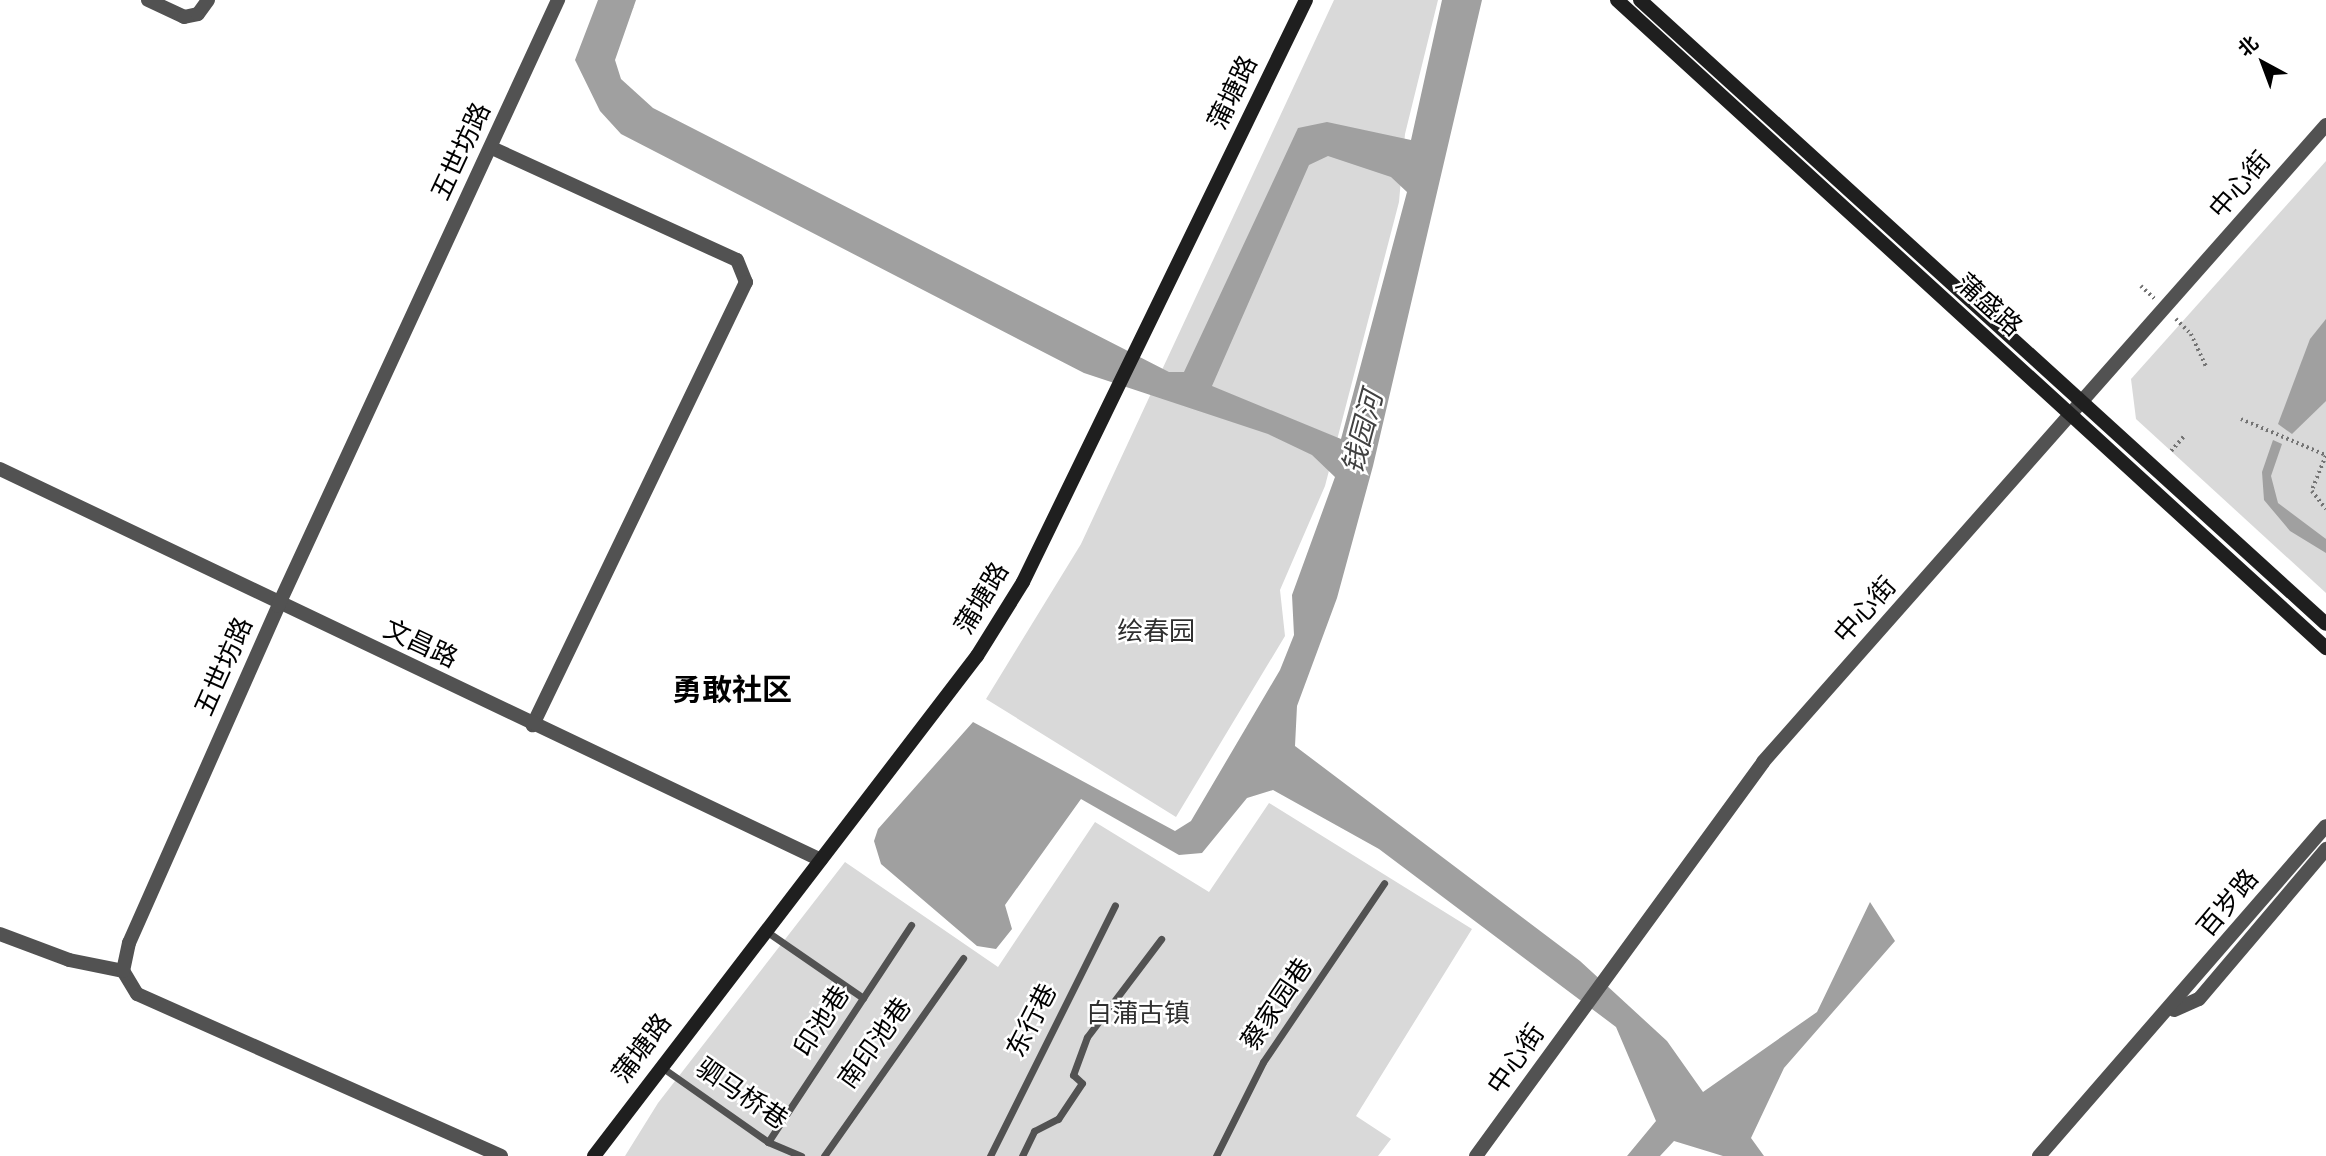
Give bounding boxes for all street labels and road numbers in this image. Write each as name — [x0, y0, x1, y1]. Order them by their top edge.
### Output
street label: 蒲塘路 — [1203, 51, 1265, 135]
street label: 五世坊路 — [426, 98, 498, 206]
street label: 中心街 — [2204, 146, 2278, 226]
street label: 蒲盛路 — [1949, 268, 2027, 344]
street label: 蒲塘路 — [950, 558, 1016, 640]
street label: 中心街 — [1828, 572, 1904, 650]
street label: 五世坊路 — [190, 613, 260, 721]
street label: 文昌路 — [378, 614, 462, 676]
street label: 百岁路 — [2192, 864, 2266, 944]
street label: 蔡家园巷 — [1236, 953, 1320, 1057]
street label: 东行巷 — [1001, 979, 1065, 1063]
street label: 印池巷 — [789, 981, 857, 1063]
street label: 南印池巷 — [833, 993, 919, 1095]
street label: 蒲塘路 — [607, 1008, 679, 1090]
street label: 中心街 — [1482, 1019, 1552, 1101]
street label: 驷马桥巷 — [689, 1053, 793, 1137]

